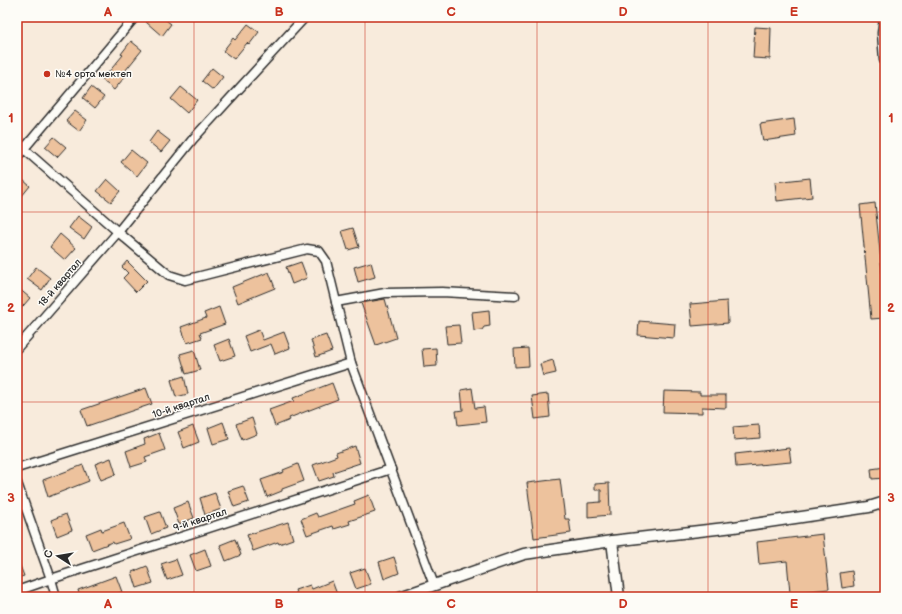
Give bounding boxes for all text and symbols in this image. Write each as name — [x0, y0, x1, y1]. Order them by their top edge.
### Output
text: A — [103, 4, 112, 20]
text: B — [274, 4, 284, 20]
text: C — [446, 4, 456, 20]
text: D — [618, 4, 628, 20]
text: E — [790, 4, 799, 20]
place label: №4 орта мектеп — [55, 68, 132, 80]
marker: №4 орта мектеп — [42, 69, 52, 79]
text: 1 — [8, 110, 14, 126]
text: 1 — [888, 110, 894, 126]
street label: 18-й квартал — [36, 256, 84, 309]
text: 2 — [7, 300, 15, 316]
text: 2 — [887, 300, 895, 316]
street label: 10-й квартал — [151, 391, 212, 421]
text: 3 — [7, 490, 15, 506]
text: 3 — [887, 490, 895, 506]
street label: 9-й квартал — [172, 506, 229, 534]
north arrow — [38, 536, 78, 576]
text: С — [42, 549, 56, 559]
text: A — [103, 596, 112, 612]
text: B — [274, 596, 284, 612]
text: C — [446, 596, 456, 612]
text: D — [618, 596, 628, 612]
text: E — [790, 596, 799, 612]

